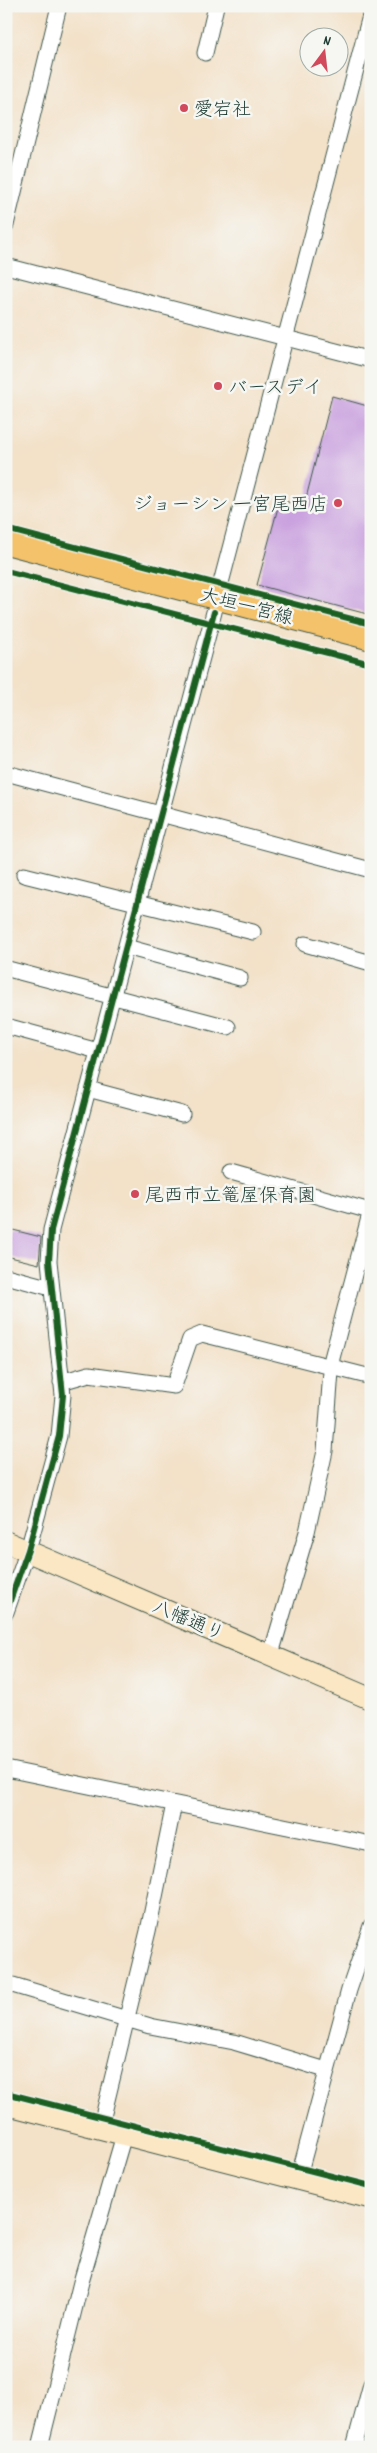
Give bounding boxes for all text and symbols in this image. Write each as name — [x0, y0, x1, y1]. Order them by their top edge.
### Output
north arrow — [300, 28, 350, 78]
text: N — [321, 31, 333, 52]
place label: 愛宕社 — [194, 98, 251, 125]
marker: 愛宕社 — [178, 102, 190, 114]
place label: バースデイ — [228, 376, 322, 403]
marker: バースデイ — [212, 380, 224, 392]
place label: ジョーシン 一宮尾西店 — [133, 493, 328, 520]
marker: ジョーシン 一宮尾西店 — [332, 497, 344, 509]
street label: 大垣一宮線 — [197, 583, 295, 634]
place label: 尾西市立篭屋保育園 — [145, 1184, 316, 1211]
marker: 尾西市立篭屋保育園 — [129, 1188, 141, 1200]
street label: 八幡通り — [147, 1595, 228, 1649]

